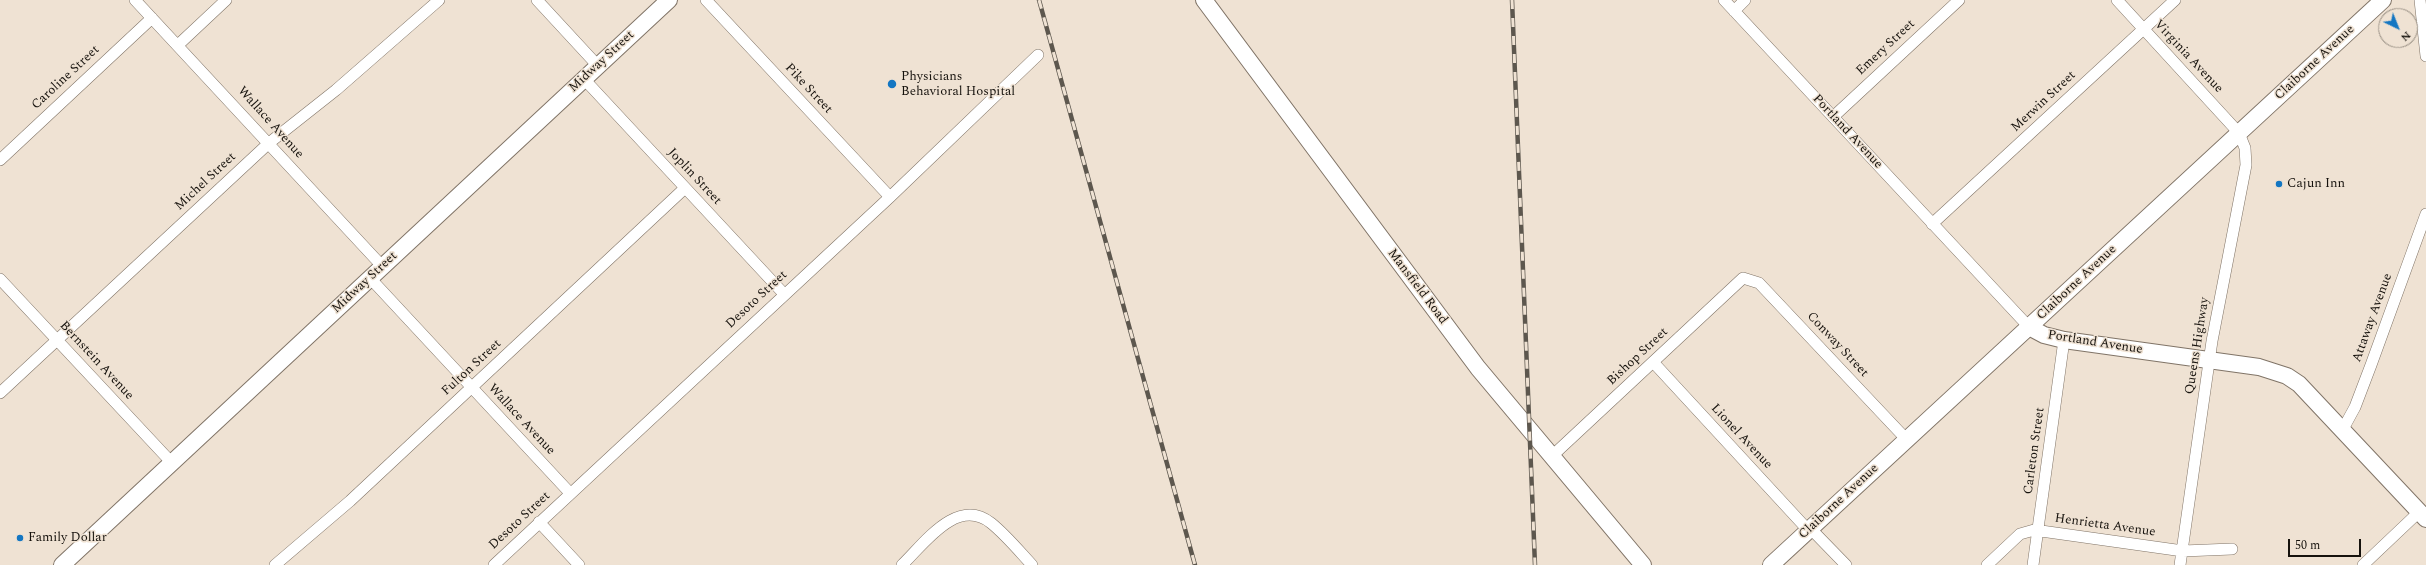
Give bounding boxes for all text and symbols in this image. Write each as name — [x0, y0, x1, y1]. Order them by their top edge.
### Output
north arrow — [2378, 8, 2418, 48]
street label: Emery Street — [1853, 17, 1919, 79]
street label: Virginia Avenue — [2150, 17, 2226, 97]
street label: Claiborne Avenue — [2272, 22, 2358, 104]
text: N — [2397, 27, 2415, 46]
street label: Midway Street — [566, 28, 638, 96]
street label: Caroline Street — [29, 43, 103, 113]
street label: Pike Street — [781, 61, 835, 117]
street label: Merwin Street — [2008, 68, 2080, 136]
place label: Physicians Behavioral Hospital — [901, 69, 1015, 100]
marker: Physicians Behavioral Hospital — [886, 78, 898, 90]
street label: Wallace Avenue — [234, 84, 306, 162]
street label: Portland Avenue — [1809, 92, 1885, 172]
street label: Joplin Street — [664, 145, 724, 209]
street label: Michel Street — [172, 150, 240, 214]
place label: Cajun Inn — [2287, 176, 2345, 192]
marker: Cajun Inn — [2274, 179, 2284, 189]
street label: Claiborne Avenue — [2034, 242, 2120, 324]
street label: Mansfield Road — [1384, 246, 1450, 328]
street label: Midway Street — [329, 249, 401, 317]
street label: Desoto Street — [723, 268, 791, 332]
street label: Attaway Avenue — [2350, 271, 2396, 365]
street label: Queens Highway — [2183, 296, 2213, 396]
street label: Conway Street — [1803, 309, 1871, 381]
street label: Bernstein Avenue — [56, 318, 136, 404]
street label: Bishop Street — [1604, 325, 1672, 389]
street label: Portland Avenue — [2046, 328, 2144, 358]
street label: Fulton Street — [439, 337, 505, 399]
street label: Wallace Avenue — [484, 381, 558, 459]
street label: Lionel Avenue — [1707, 401, 1775, 473]
street label: Carleton Street — [2021, 407, 2049, 495]
street label: Claiborne Avenue — [1796, 461, 1882, 543]
street label: Desoto Street — [486, 489, 554, 553]
street label: Henrietta Avenue — [2054, 511, 2156, 541]
place label: Family Dollar — [28, 530, 107, 546]
scale bar — [2290, 531, 2363, 557]
marker: Family Dollar — [15, 533, 25, 543]
text: 50 m — [2295, 536, 2320, 555]

